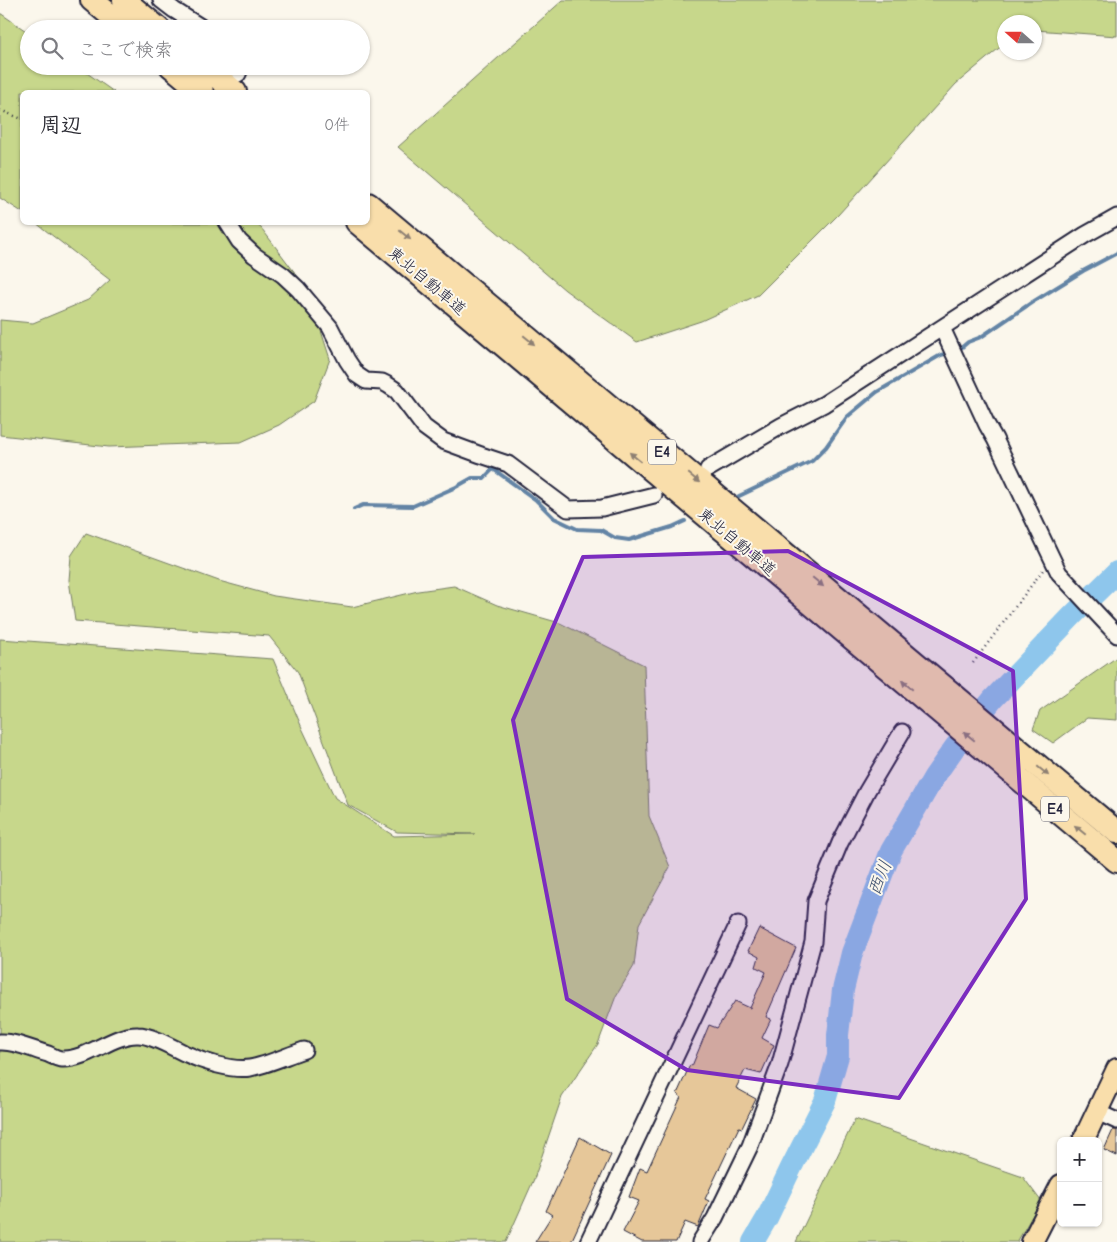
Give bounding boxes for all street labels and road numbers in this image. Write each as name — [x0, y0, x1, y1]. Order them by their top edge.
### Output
street label: 東北自動車道 — [384, 243, 470, 319]
road number: E4 — [648, 440, 676, 464]
street label: 東北自動車道 — [694, 504, 780, 580]
road number: E4 — [1041, 796, 1069, 822]

